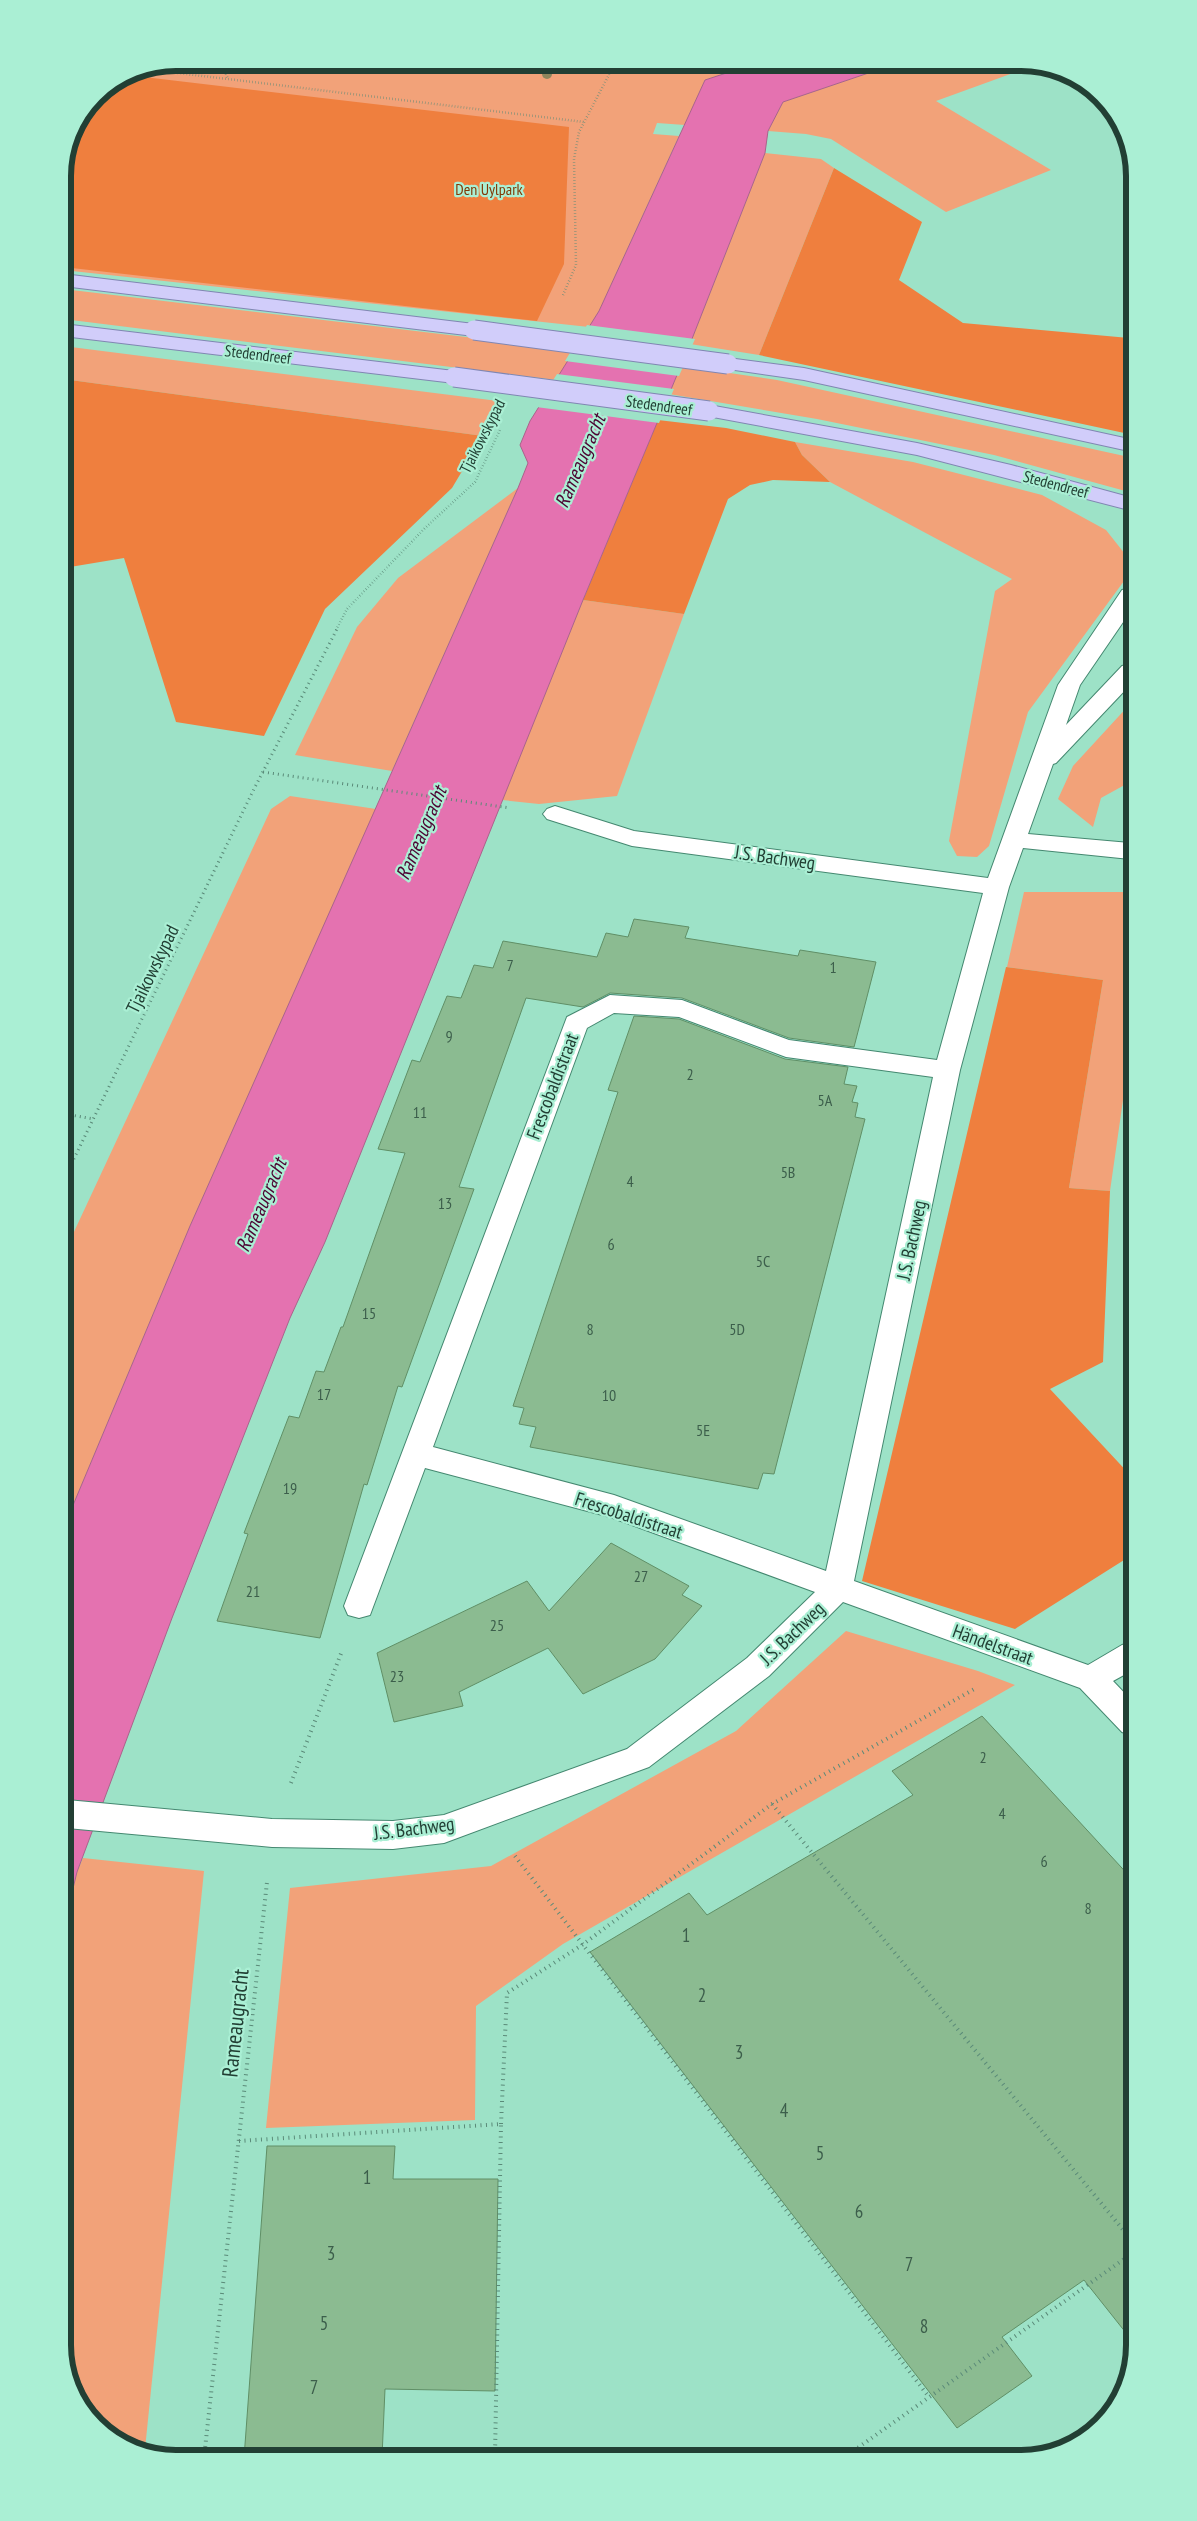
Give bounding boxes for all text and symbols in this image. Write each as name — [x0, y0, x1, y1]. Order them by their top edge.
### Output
park label: Den Uylpark — [455, 179, 524, 199]
street label: Stedendreef — [224, 340, 293, 368]
street label: Stedendreef — [625, 390, 694, 420]
street label: Tjaikowskypad — [455, 395, 509, 476]
water label: Rameaugracht — [549, 408, 612, 512]
street label: Stedendreef — [1021, 466, 1092, 503]
water label: Rameaugracht — [390, 780, 453, 884]
street label: J.S. Bachweg — [732, 839, 817, 875]
street label: Tjaikowskypad — [120, 921, 184, 1017]
house number: 7 — [506, 955, 514, 975]
house number: 1 — [829, 957, 837, 977]
house number: 9 — [445, 1026, 453, 1046]
street label: Frescobaldistraat — [521, 1029, 584, 1143]
house number: 2 — [686, 1064, 694, 1084]
house number: 5A — [818, 1090, 833, 1110]
house number: 11 — [413, 1102, 427, 1122]
water label: Rameaugracht — [230, 1152, 293, 1256]
house number: 5B — [781, 1162, 795, 1182]
house number: 4 — [626, 1171, 634, 1191]
house number: 13 — [438, 1193, 452, 1213]
street label: J.S. Bachweg — [891, 1198, 931, 1283]
house number: 6 — [607, 1234, 615, 1254]
house number: 5C — [756, 1251, 770, 1271]
house number: 15 — [362, 1303, 376, 1323]
house number: 8 — [586, 1319, 594, 1339]
house number: 5D — [729, 1319, 745, 1339]
house number: 17 — [317, 1384, 331, 1404]
house number: 10 — [602, 1385, 616, 1405]
house number: 5E — [696, 1420, 710, 1440]
house number: 19 — [283, 1478, 297, 1498]
street label: Frescobaldistraat — [572, 1486, 687, 1544]
house number: 27 — [634, 1566, 648, 1586]
house number: 21 — [246, 1581, 260, 1601]
street label: J.S. Bachweg — [754, 1596, 829, 1670]
house number: 25 — [490, 1615, 504, 1635]
street label: Händelstraat — [949, 1618, 1037, 1670]
house number: 23 — [390, 1666, 404, 1686]
house number: 2 — [979, 1747, 987, 1767]
house number: 4 — [998, 1803, 1006, 1823]
street label: J.S. Bachweg — [371, 1811, 456, 1845]
house number: 6 — [1040, 1851, 1048, 1871]
house number: 8 — [1084, 1898, 1092, 1918]
house number: 1 — [682, 1923, 690, 1947]
street label: Rameaugracht — [215, 1967, 255, 2079]
house number: 2 — [698, 1983, 706, 2007]
house number: 3 — [735, 2040, 743, 2064]
house number: 4 — [780, 2098, 789, 2122]
house number: 5 — [816, 2141, 824, 2165]
house number: 1 — [363, 2165, 371, 2189]
house number: 6 — [855, 2199, 863, 2223]
house number: 3 — [327, 2241, 335, 2265]
house number: 7 — [905, 2252, 913, 2276]
house number: 5 — [320, 2311, 328, 2335]
house number: 8 — [920, 2314, 928, 2338]
house number: 7 — [310, 2375, 318, 2399]

